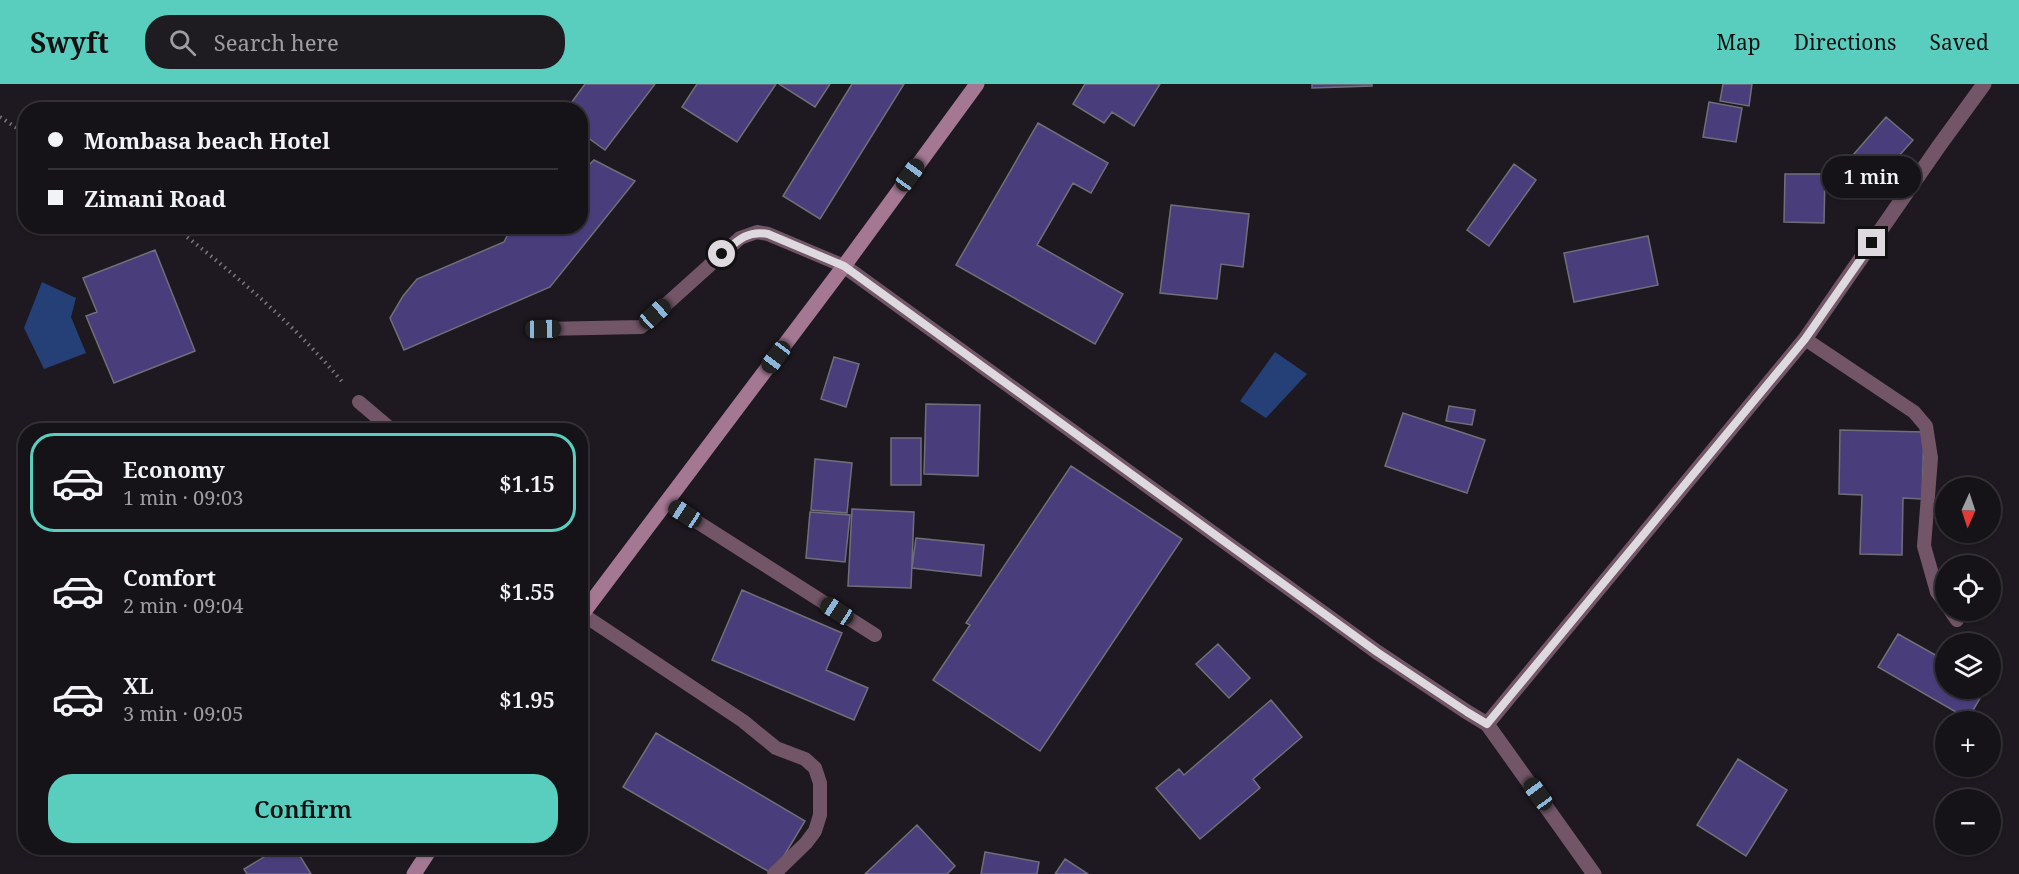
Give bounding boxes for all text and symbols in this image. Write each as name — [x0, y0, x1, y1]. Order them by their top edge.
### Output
search box — [145, 15, 565, 69]
text: Swyft — [30, 23, 109, 61]
icon: search — [166, 26, 199, 59]
text: Search here — [214, 27, 339, 57]
text: Map — [1716, 28, 1761, 56]
text: Directions — [1794, 28, 1896, 56]
text: Saved — [1929, 28, 1989, 56]
text: Mombasa beach Hotel — [84, 125, 330, 155]
car — [892, 155, 928, 195]
callout: 1 min — [1822, 156, 1922, 198]
text: 1 min — [1844, 163, 1899, 190]
text: Zimani Road — [84, 183, 226, 213]
route end — [1858, 229, 1885, 256]
route start — [708, 240, 735, 267]
car — [636, 295, 674, 333]
car — [525, 320, 561, 338]
car — [758, 337, 794, 377]
text: Economy — [123, 454, 225, 484]
icon: car — [51, 456, 105, 510]
text: $1.15 — [499, 468, 555, 498]
north arrow — [1935, 477, 2001, 543]
map controls — [1935, 477, 2001, 855]
text: 1 min · 09:03 — [123, 484, 243, 511]
car — [665, 497, 705, 531]
button: locate — [1935, 555, 2001, 621]
text: Comfort — [123, 562, 216, 592]
icon: car — [51, 564, 105, 618]
text: $1.55 — [499, 576, 555, 606]
text: 2 min · 09:04 — [123, 592, 243, 619]
car — [817, 594, 857, 628]
button: layers — [1935, 633, 2001, 699]
text: XL — [123, 670, 154, 700]
icon: car — [51, 672, 105, 726]
text: $1.95 — [499, 684, 555, 714]
text: 3 min · 09:05 — [123, 700, 243, 727]
button: + — [1935, 711, 2001, 777]
button: Confirm — [48, 774, 558, 843]
car — [1520, 774, 1556, 814]
button: − — [1935, 789, 2001, 855]

